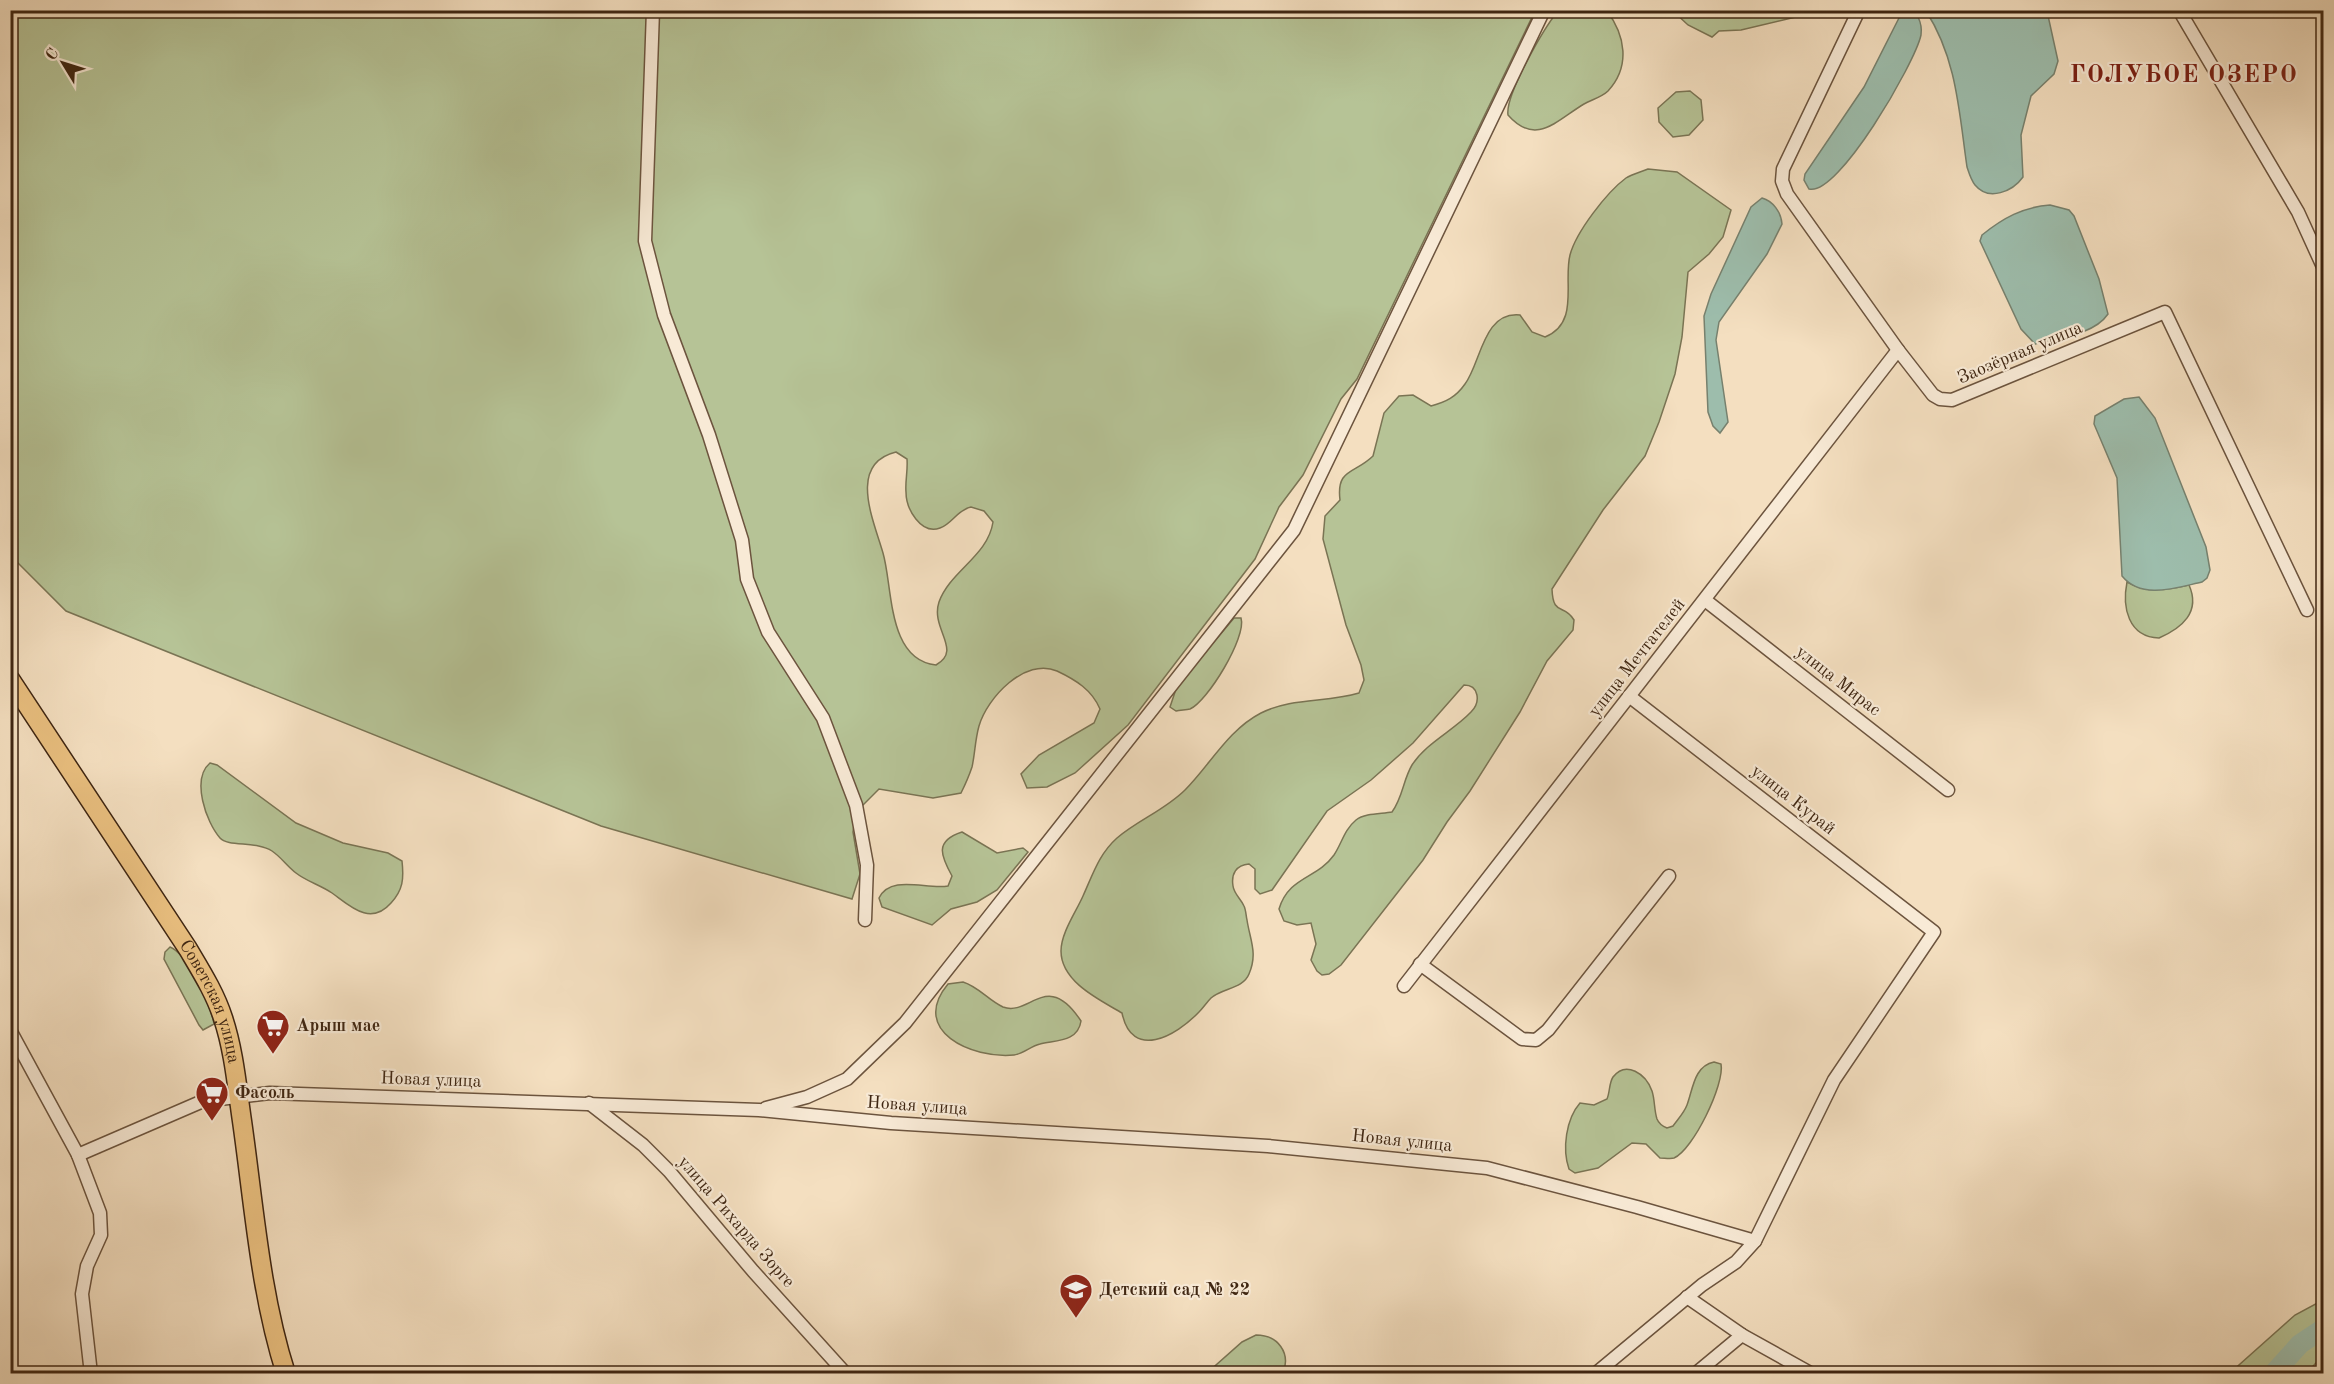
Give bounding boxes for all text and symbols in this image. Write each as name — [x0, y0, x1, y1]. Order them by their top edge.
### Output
north arrow — [33, 33, 93, 93]
text: С — [43, 46, 62, 64]
district label: ГОЛУБОЕ ОЗЕРО — [2070, 64, 2298, 88]
street label: Заозёрная улица — [1955, 319, 2085, 387]
street label: улица Мечтателей — [1585, 595, 1689, 721]
street label: улица Мирас — [1792, 643, 1884, 720]
street label: улица Курай — [1747, 762, 1839, 838]
street label: Советская улица — [176, 937, 243, 1065]
supermarket icon: Арыш мае — [255, 1008, 291, 1055]
place label: Арыш мае — [296, 1017, 380, 1035]
street label: Новая улица — [380, 1069, 482, 1091]
supermarket icon: Фасоль — [194, 1075, 230, 1122]
place label: Фасоль — [235, 1084, 295, 1102]
street label: Новая улица — [866, 1093, 968, 1119]
street label: Новая улица — [1351, 1127, 1453, 1155]
street label: улица Рихарда Зорге — [674, 1153, 798, 1291]
school or university icon: Детский сад № 22 — [1058, 1272, 1094, 1319]
place label: Детский сад № 22 — [1099, 1281, 1250, 1299]

